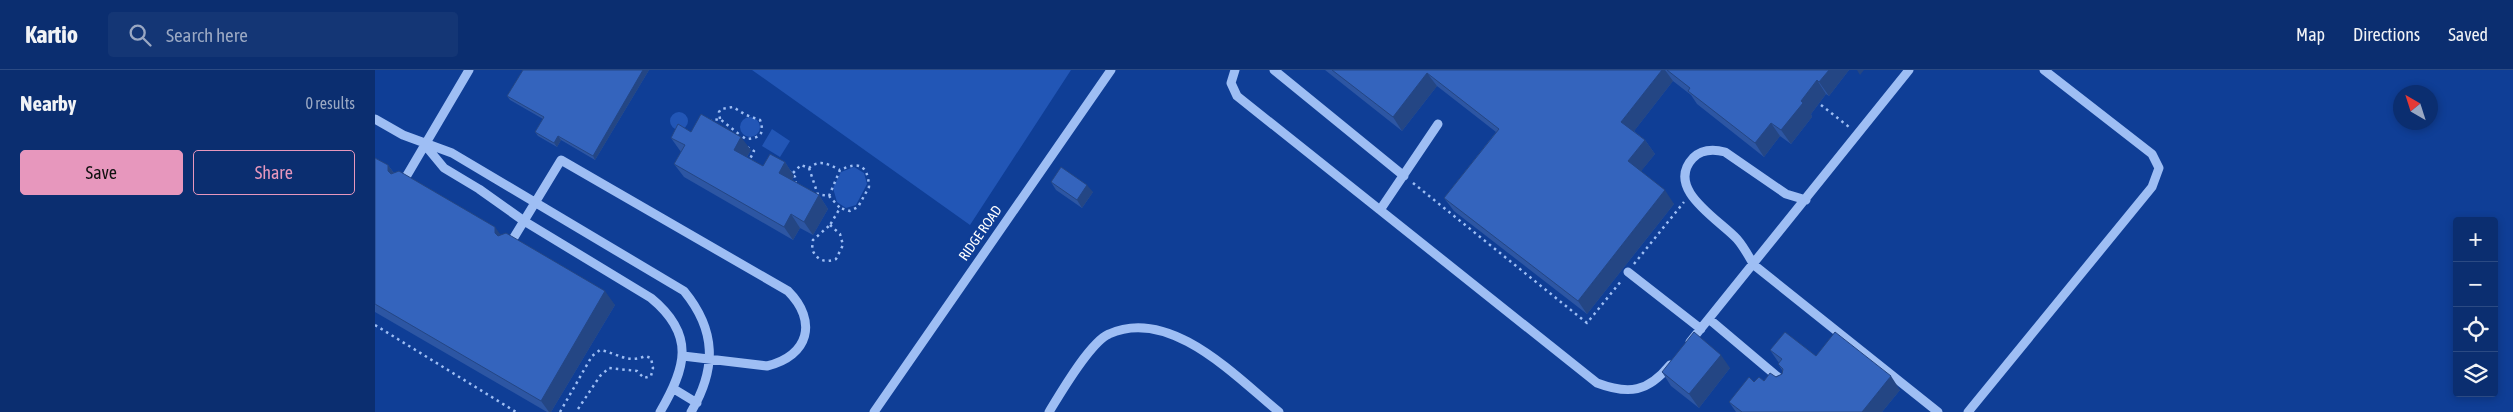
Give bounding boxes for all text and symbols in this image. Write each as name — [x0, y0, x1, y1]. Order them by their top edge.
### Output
search box — [108, 12, 458, 57]
text: Kartio — [25, 21, 78, 48]
icon: search — [126, 21, 154, 49]
text: Search here — [166, 24, 248, 46]
text: Map — [2296, 24, 2325, 45]
text: Directions — [2353, 24, 2420, 45]
text: Saved — [2448, 24, 2488, 45]
north arrow — [2393, 85, 2438, 130]
text: Nearby — [20, 91, 76, 115]
text: 0 results — [305, 94, 355, 112]
button: Save — [20, 150, 183, 195]
button: Share — [193, 150, 355, 195]
street label: RIDGE ROAD — [955, 202, 1005, 264]
map controls — [2453, 217, 2498, 397]
button: + — [2453, 217, 2498, 262]
button: − — [2453, 262, 2498, 307]
button: locate — [2453, 307, 2498, 352]
button: layers — [2453, 352, 2498, 397]

